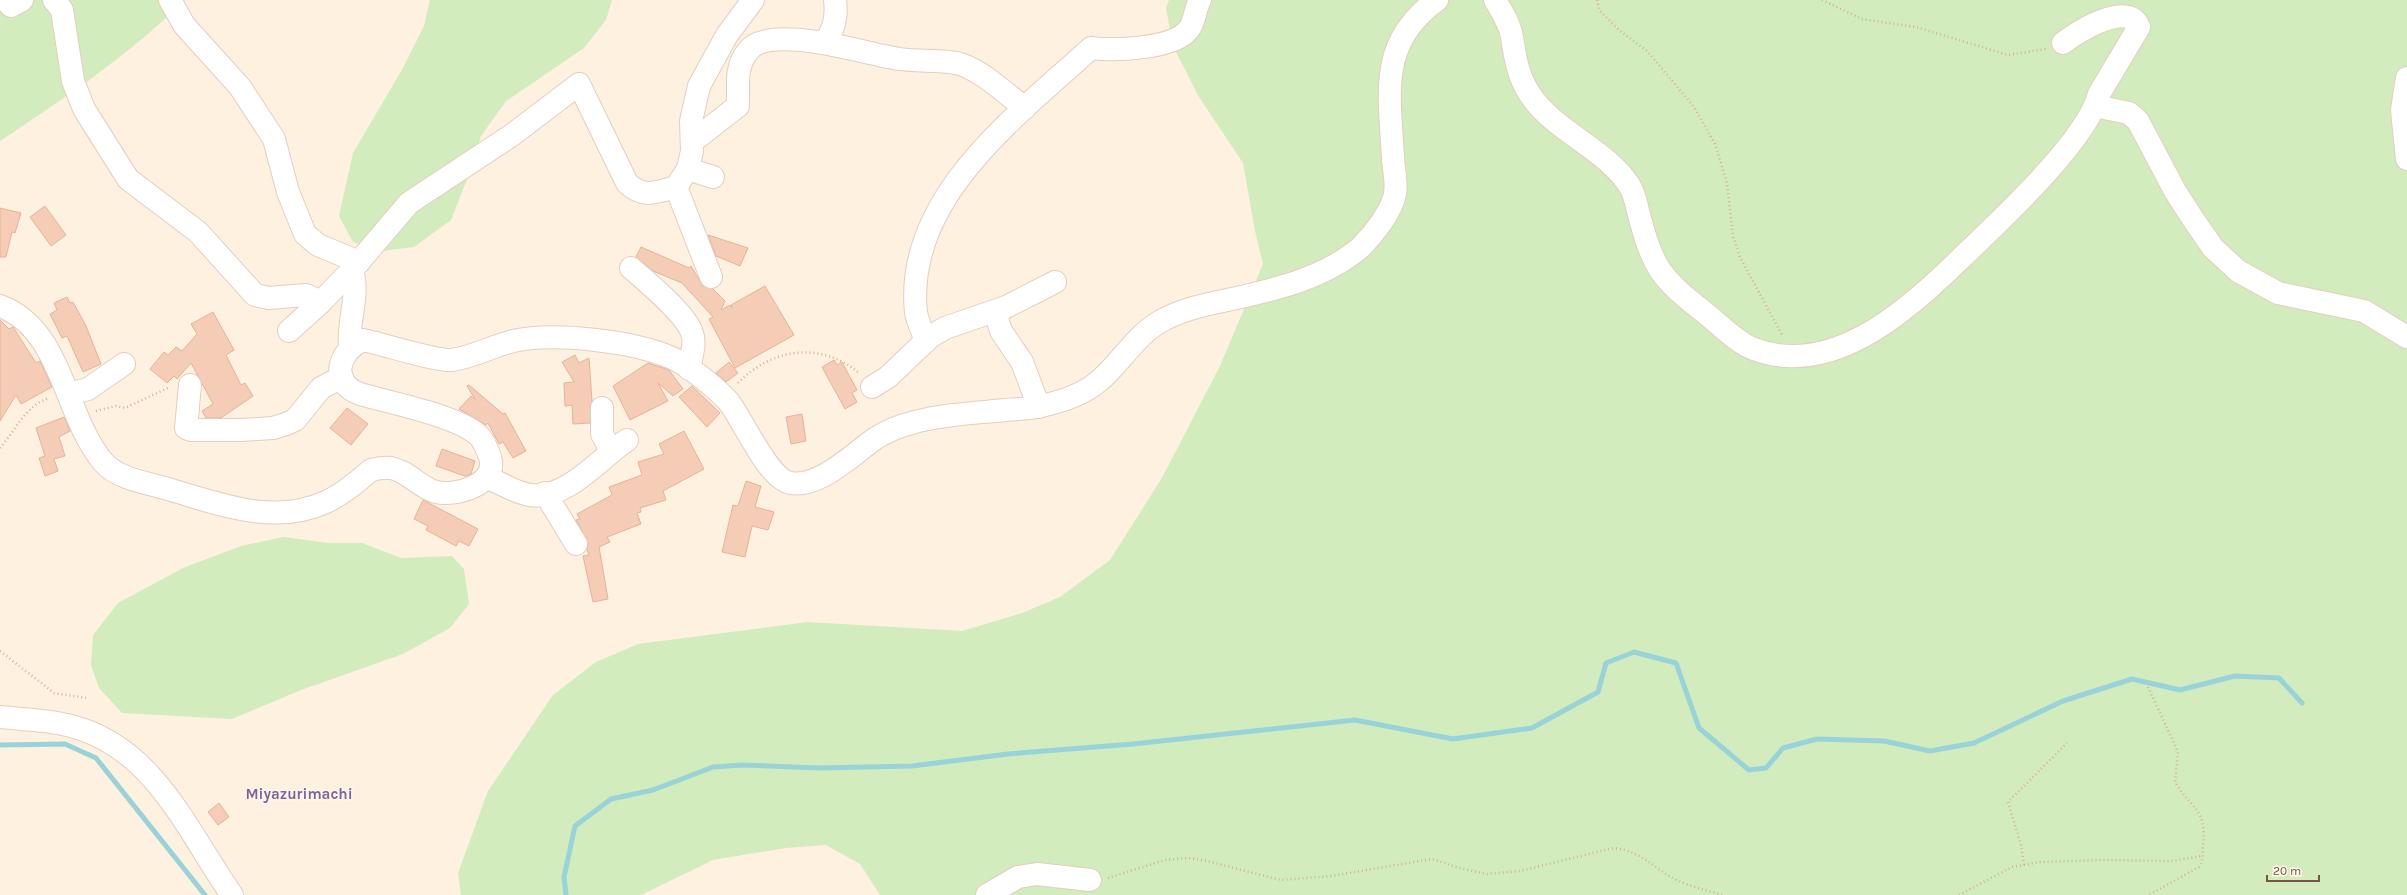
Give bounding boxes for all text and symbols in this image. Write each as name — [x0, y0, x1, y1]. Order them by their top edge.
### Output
district label: Miyazurimachi — [245, 785, 353, 803]
scale bar — [2267, 857, 2319, 883]
text: 20 m — [2273, 864, 2301, 878]

